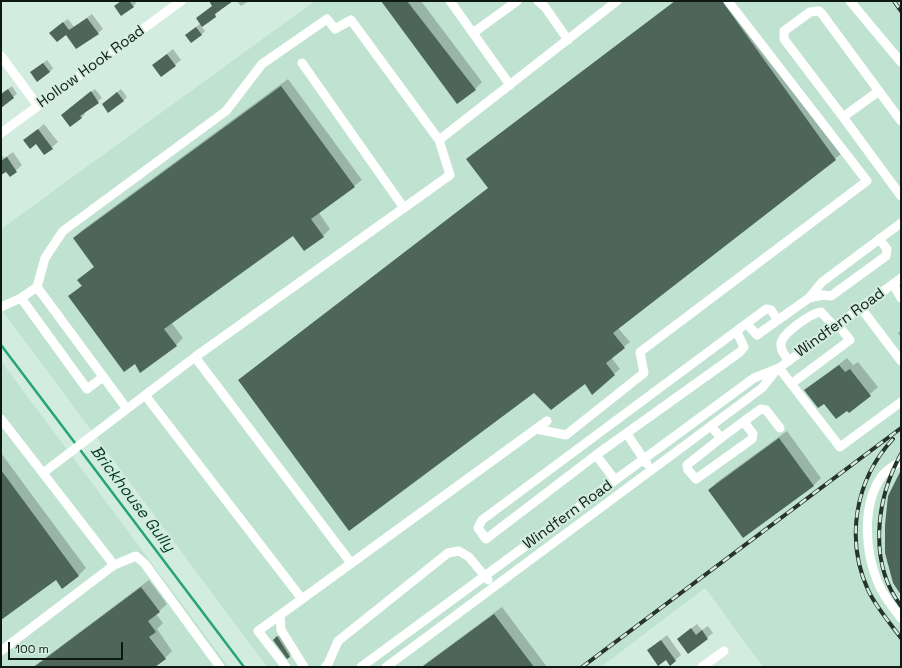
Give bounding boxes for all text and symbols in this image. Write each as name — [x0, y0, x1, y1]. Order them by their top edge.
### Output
street label: Hollow Hook Road — [34, 22, 148, 112]
street label: Windfern Road — [792, 284, 888, 362]
water label: Brickhouse Gully — [86, 442, 178, 556]
street label: Windfern Road — [520, 476, 616, 554]
scale bar — [10, 634, 125, 660]
text: 100 m — [15, 641, 49, 657]

